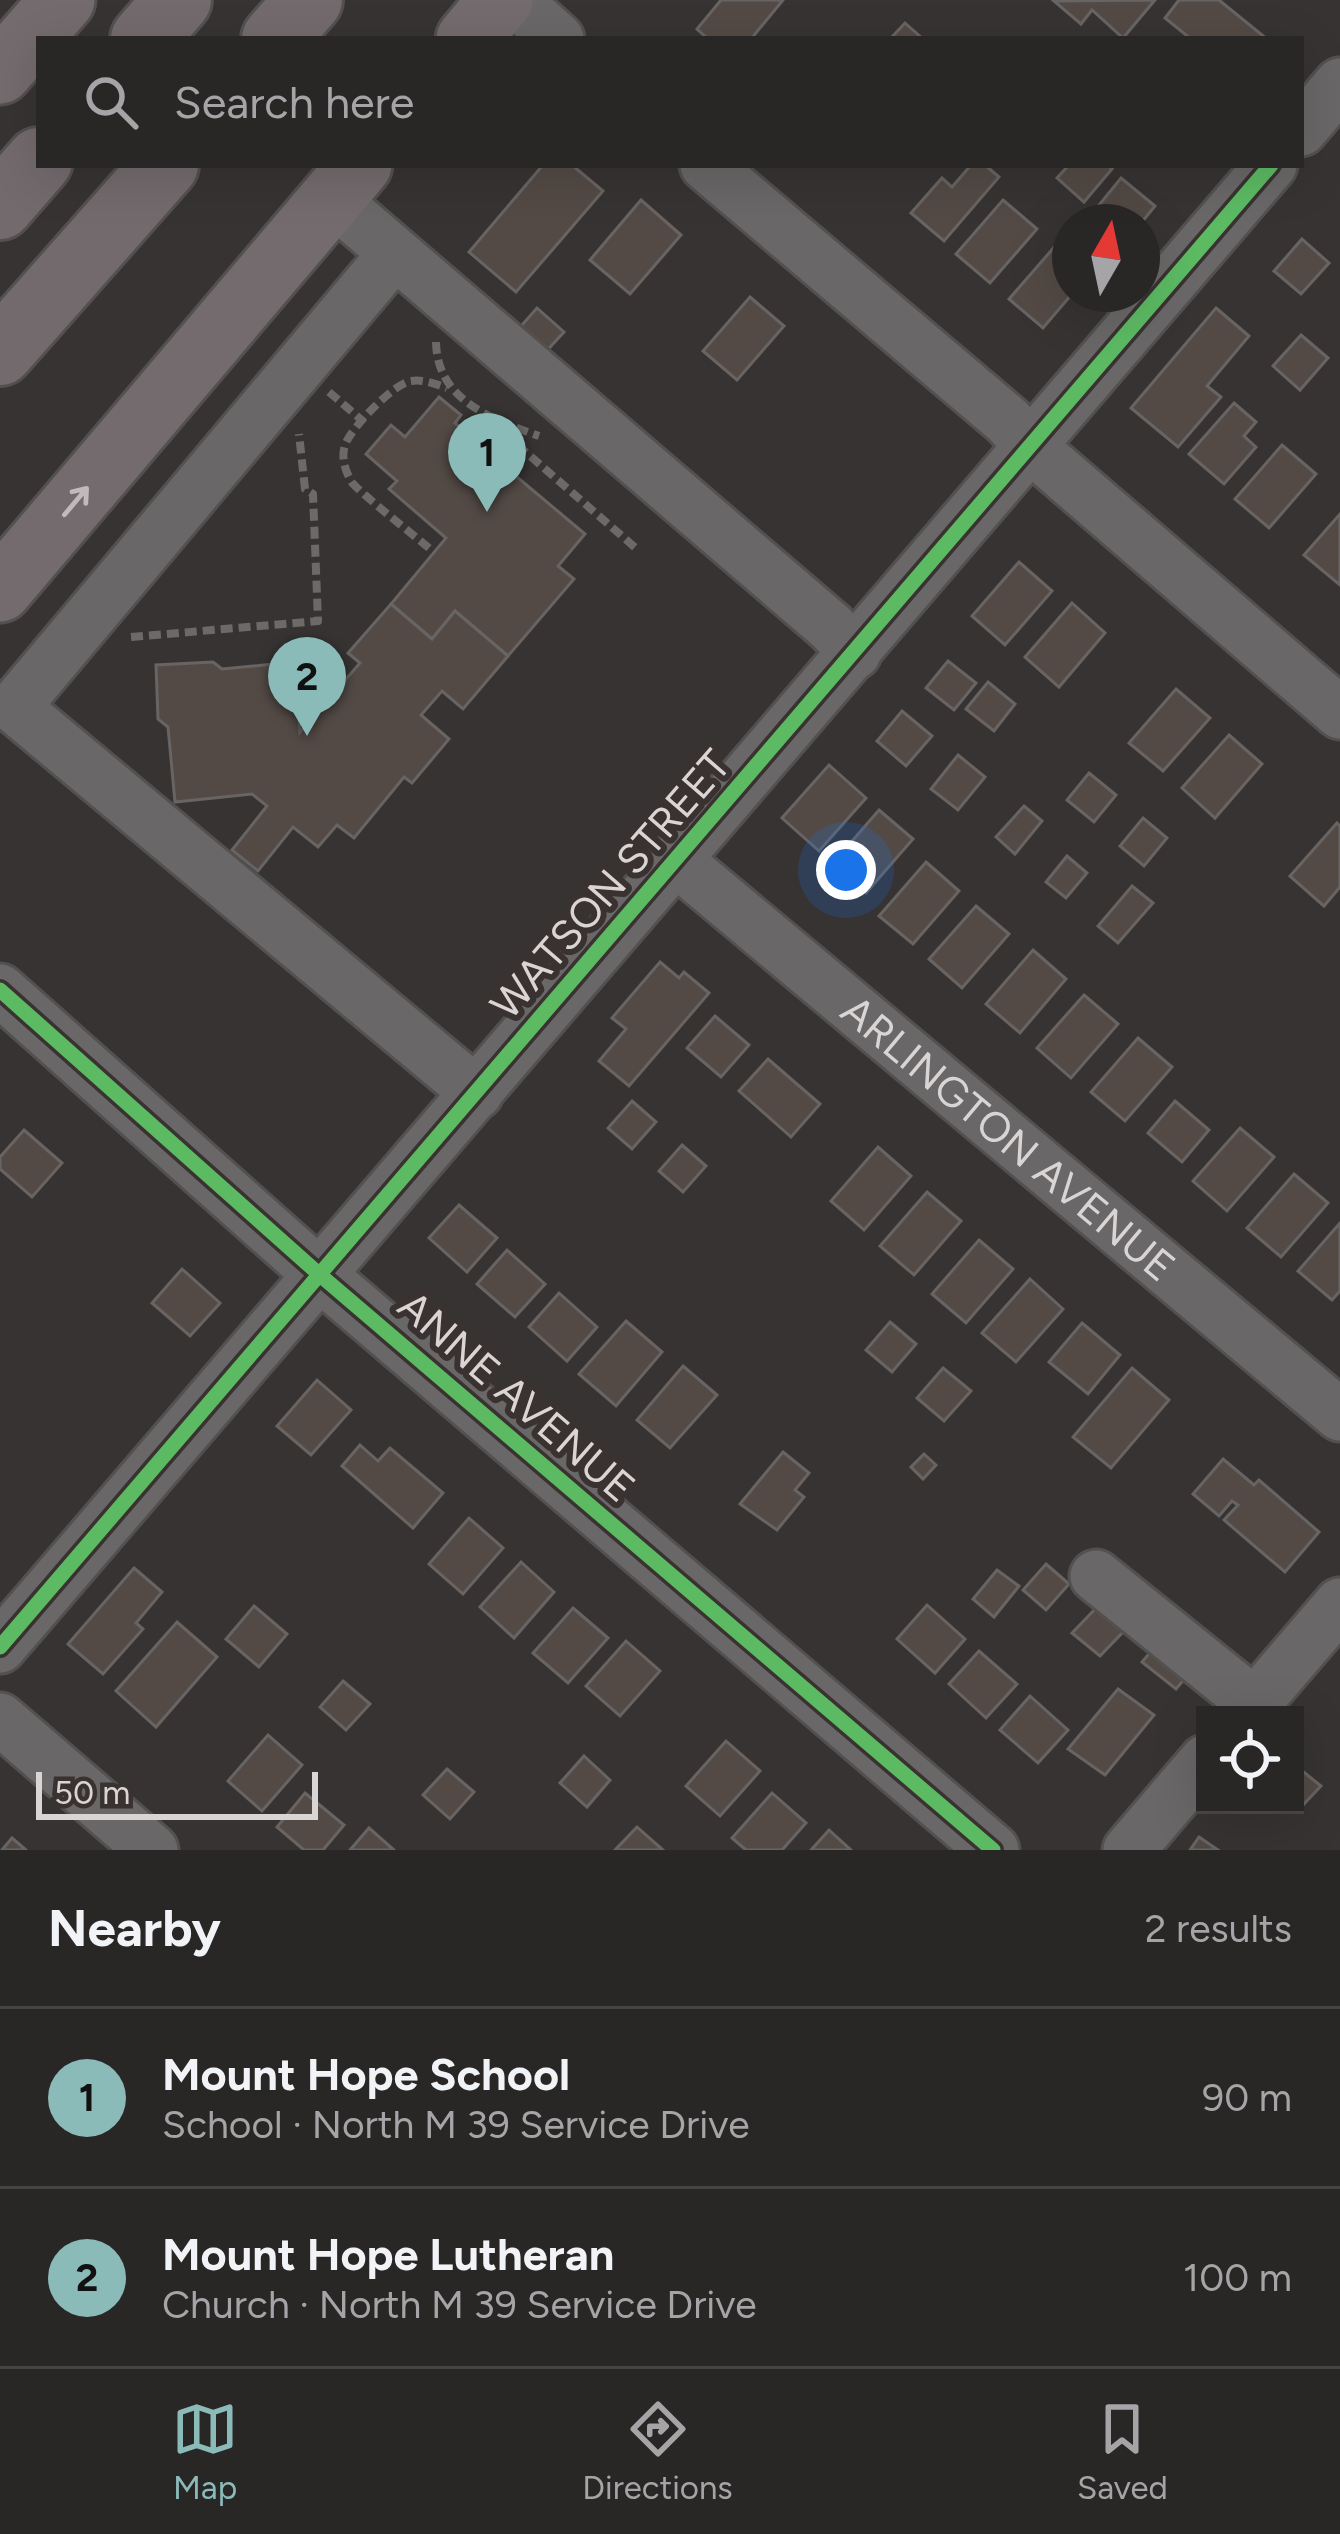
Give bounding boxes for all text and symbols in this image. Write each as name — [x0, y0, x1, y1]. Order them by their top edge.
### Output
search box — [36, 36, 1304, 168]
icon: search — [78, 69, 144, 135]
text: Search here — [174, 75, 414, 129]
north arrow — [1052, 204, 1160, 312]
pin: 1 — [448, 413, 526, 512]
one-way arrow — [61, 486, 89, 517]
pin: 2 — [268, 637, 346, 736]
street label: WATSON STREET — [480, 740, 741, 1029]
your location — [816, 840, 876, 900]
street label: ARLINGTON AVENUE — [831, 985, 1185, 1292]
street label: ANNE AVENUE — [388, 1280, 645, 1513]
map controls — [1196, 1706, 1304, 1814]
button: locate — [1196, 1706, 1304, 1814]
scale bar — [36, 1766, 318, 1819]
text: 50 m — [54, 1773, 130, 1812]
text: Nearby — [48, 1898, 221, 1959]
text: 2 results — [1145, 1905, 1292, 1952]
text: Mount Hope School — [162, 2047, 570, 2101]
text: 1 — [79, 2074, 95, 2121]
text: 90 m — [1202, 2074, 1292, 2121]
text: School · North M 39 Service Drive — [162, 2101, 749, 2148]
text: Mount Hope Lutheran — [162, 2227, 614, 2281]
text: 2 — [76, 2254, 98, 2301]
text: 100 m — [1183, 2254, 1292, 2301]
text: Church · North M 39 Service Drive — [162, 2281, 757, 2328]
tab: Map — [172, 2396, 238, 2507]
tab: Directions — [582, 2396, 733, 2507]
tab: Saved — [1077, 2396, 1168, 2507]

